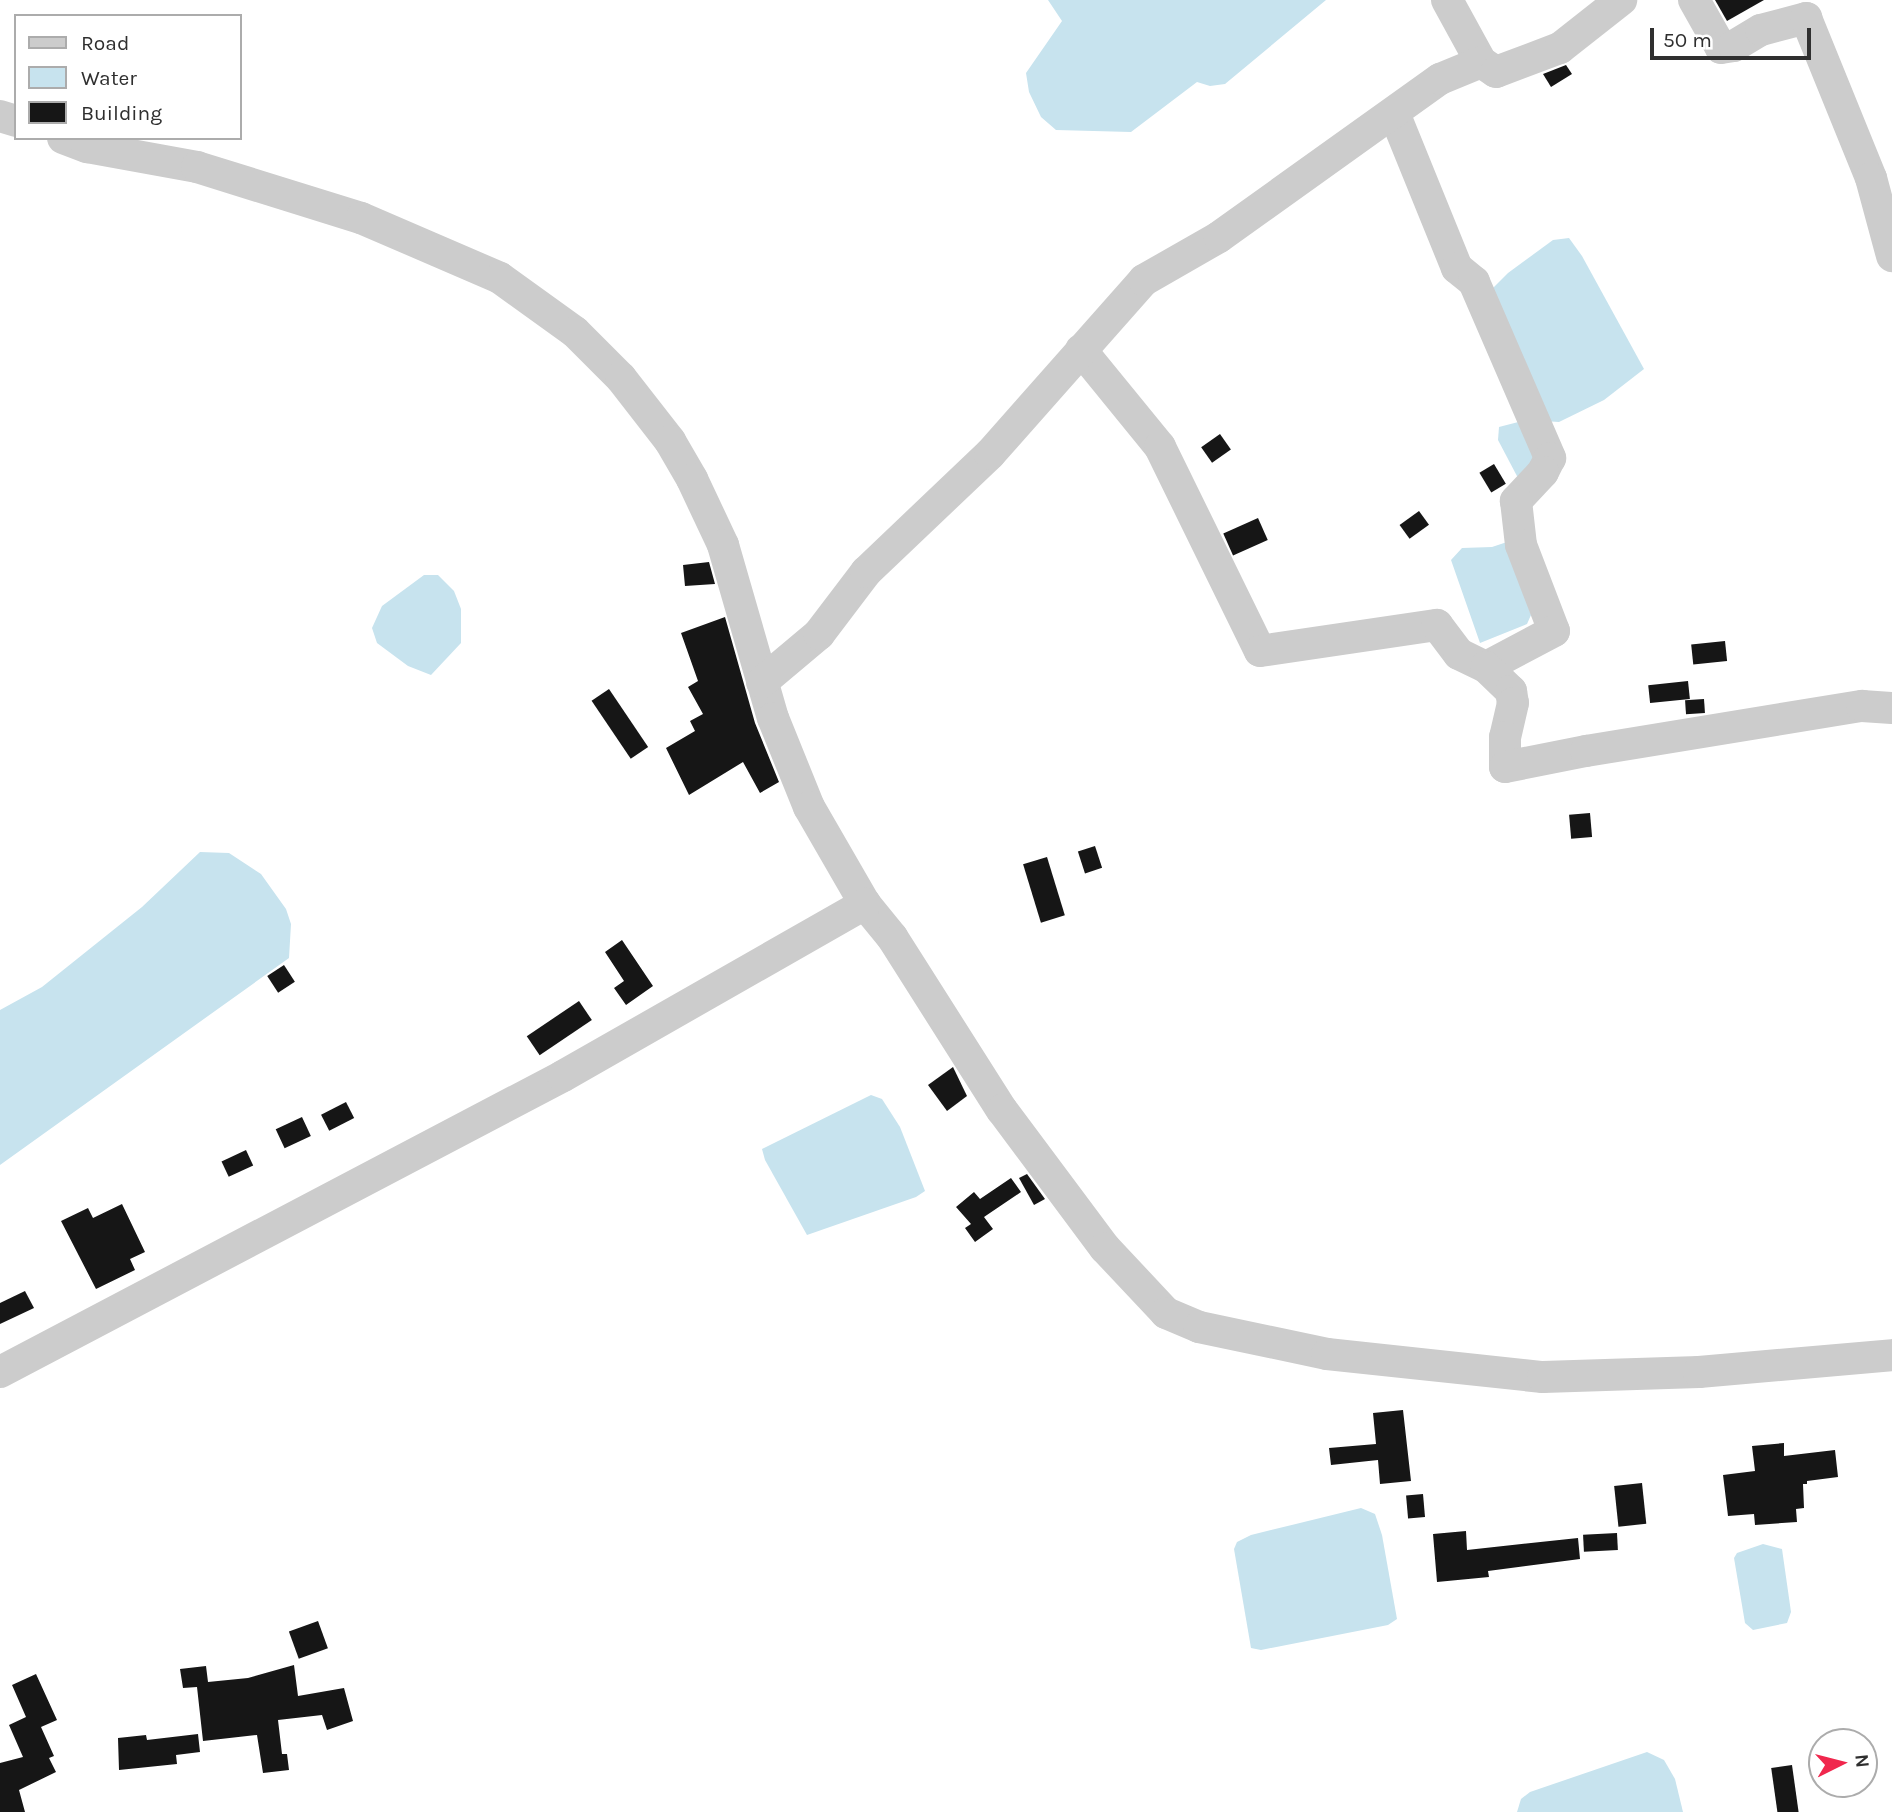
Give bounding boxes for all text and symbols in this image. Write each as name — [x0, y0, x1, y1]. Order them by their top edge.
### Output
legend — [14, 14, 242, 140]
scale bar — [1654, 14, 1815, 58]
text: 50 m — [1663, 28, 1712, 52]
text: Road — [81, 31, 129, 55]
text: Water — [81, 66, 137, 90]
text: Building — [81, 101, 162, 125]
north arrow — [1808, 1728, 1878, 1798]
text: N — [1850, 1753, 1874, 1769]

